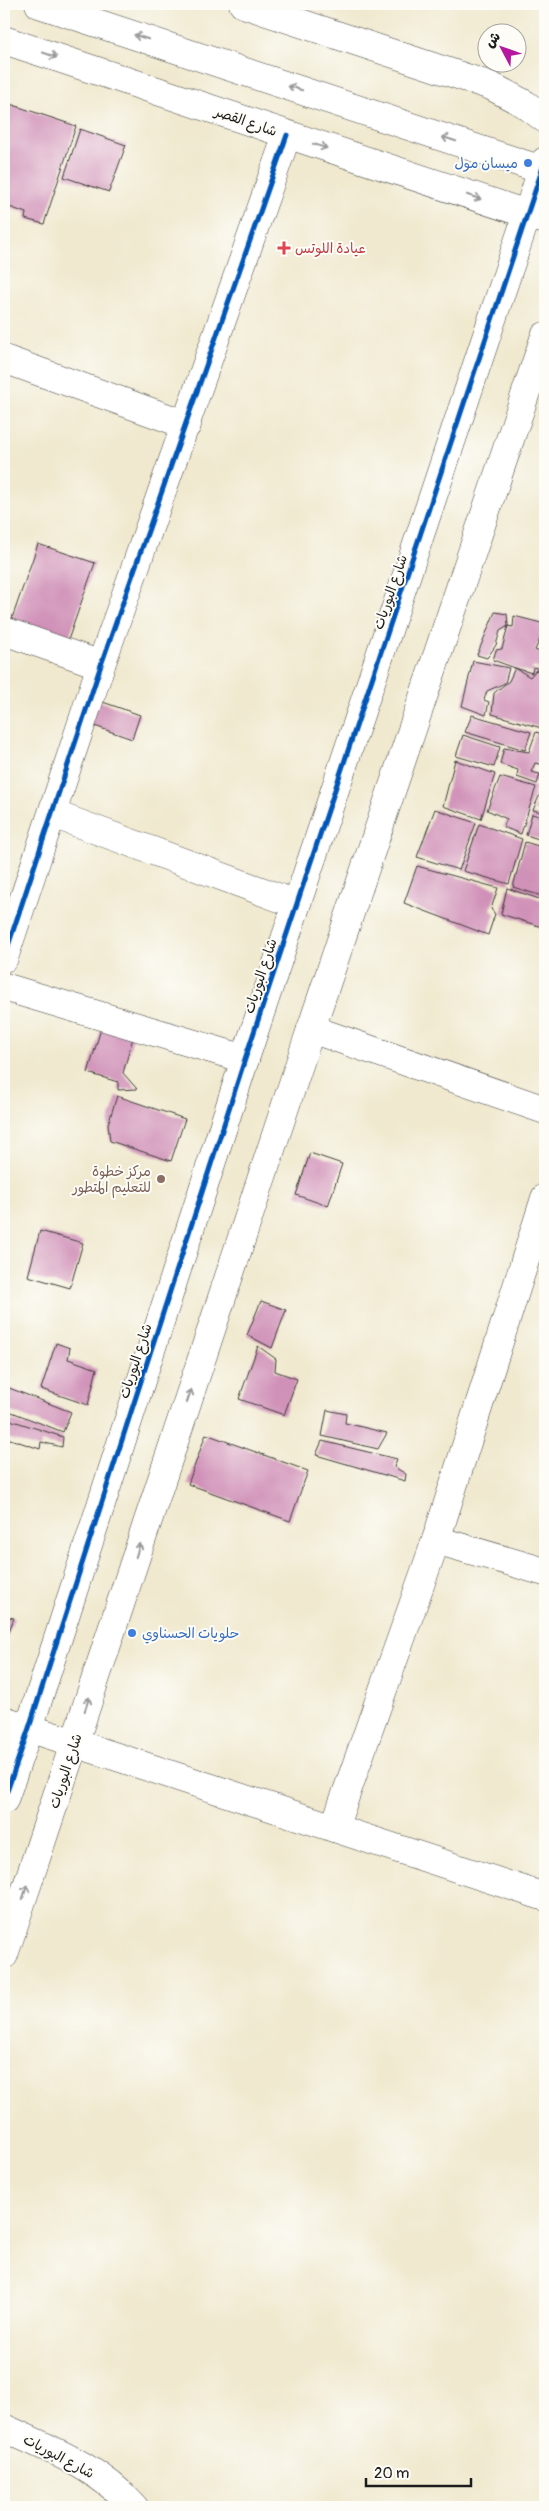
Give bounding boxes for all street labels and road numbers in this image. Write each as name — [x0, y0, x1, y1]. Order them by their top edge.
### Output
street label: شارع القصر — [211, 103, 279, 141]
street label: شارع البوريات — [370, 553, 412, 632]
street label: شارع البوريات — [240, 936, 282, 1016]
street label: شارع البوريات — [115, 1321, 157, 1401]
street label: شارع البوريات — [45, 1731, 87, 1811]
street label: شارع البوريات — [20, 2431, 97, 2483]

